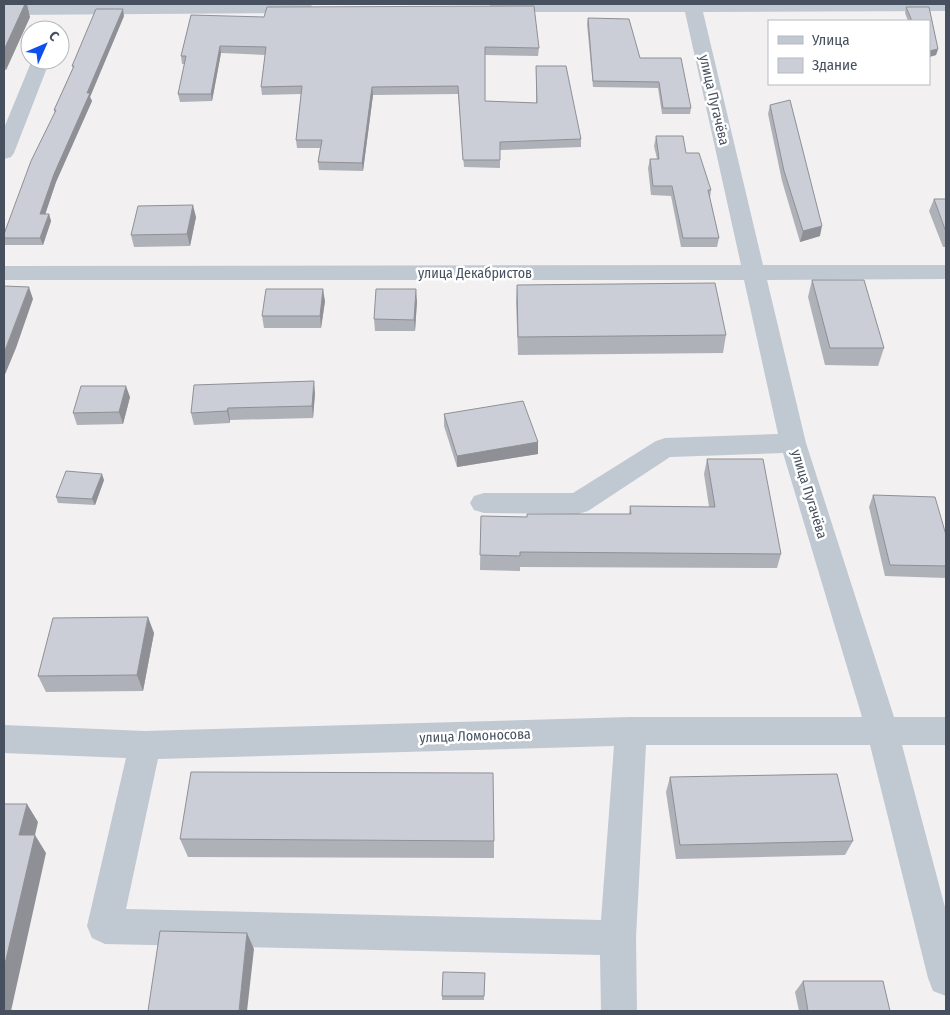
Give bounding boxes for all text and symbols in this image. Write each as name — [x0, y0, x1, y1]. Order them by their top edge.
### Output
north arrow — [20, 20, 70, 70]
legend — [768, 20, 930, 85]
text: С — [45, 28, 63, 45]
text: Улица — [811, 31, 850, 49]
street label: улица Пугачёва — [695, 53, 733, 147]
text: Здание — [812, 56, 858, 74]
street label: улица Декабристов — [418, 265, 532, 282]
street label: улица Пугачёва — [787, 447, 831, 541]
street label: улица Ломоносова — [419, 726, 531, 746]

